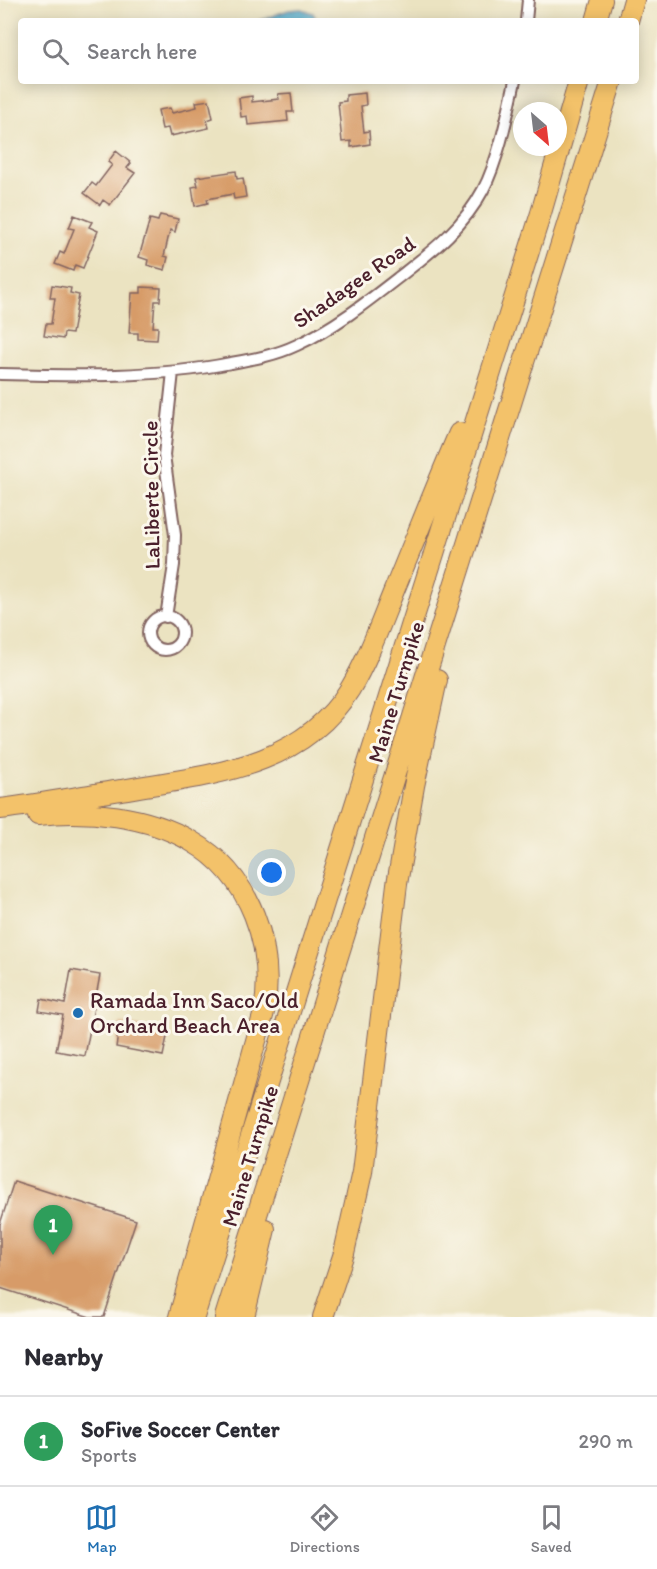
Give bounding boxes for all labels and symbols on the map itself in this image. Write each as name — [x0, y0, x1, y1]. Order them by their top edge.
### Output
north arrow — [513, 102, 567, 156]
street label: Shadagee Road — [287, 230, 421, 334]
street label: LaLiberte Circle — [136, 420, 166, 570]
street label: Maine Turnpike — [362, 618, 430, 766]
your location — [257, 858, 286, 887]
place label: Ramada Inn Saco/Old Orchard Beach Area — [90, 987, 299, 1039]
marker: Ramada Inn Saco/Old Orchard Beach Area — [71, 1006, 85, 1020]
street label: Maine Turnpike — [216, 1082, 284, 1230]
pin: 1 — [34, 1206, 72, 1255]

